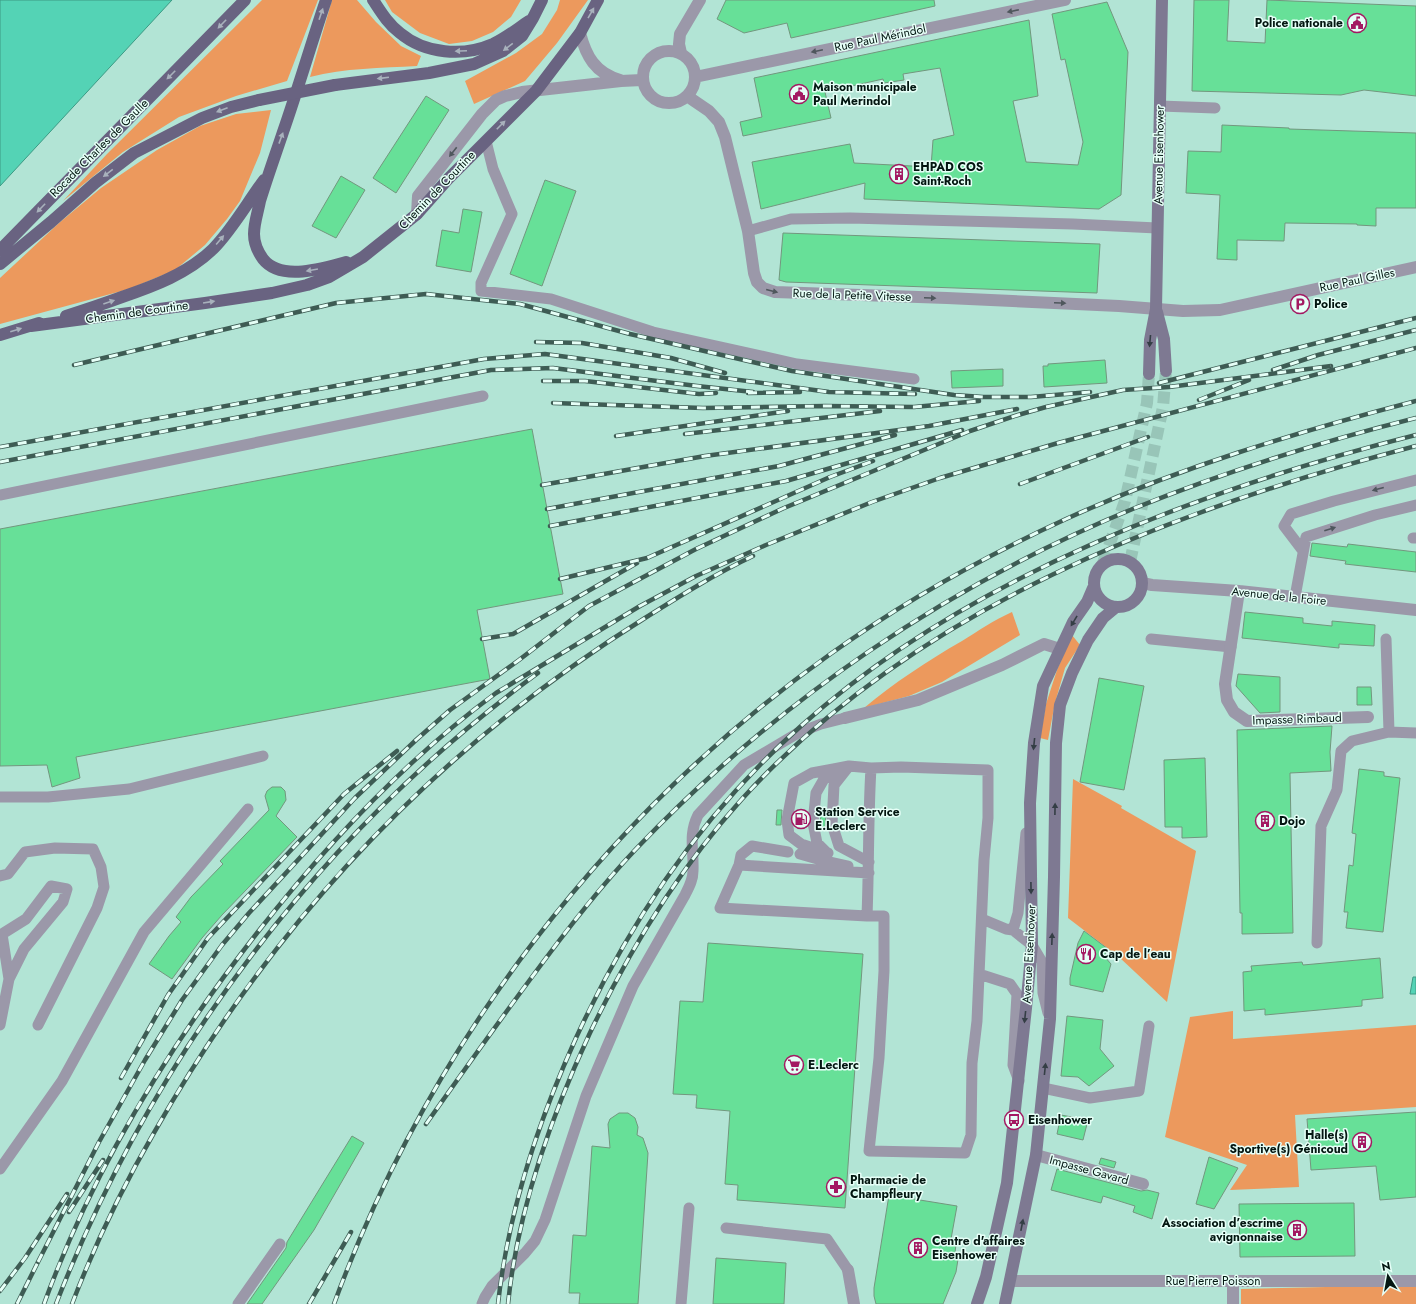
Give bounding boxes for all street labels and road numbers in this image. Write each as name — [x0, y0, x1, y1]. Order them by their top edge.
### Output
street label: Rue Paul Mérindol — [833, 20, 927, 56]
street label: Rocade Charles de Gaulle — [46, 95, 152, 201]
street label: Avenue Eisenhower — [1149, 104, 1169, 205]
street label: Chemin de Courtine — [395, 147, 479, 233]
street label: Rue Paul Gilles — [1318, 263, 1396, 297]
street label: Rue de la Petite Vitesse — [792, 284, 912, 306]
street label: Chemin de Courtine — [85, 296, 189, 328]
street label: Avenue de la Foire — [1231, 582, 1327, 610]
street label: Impasse Rimbaud — [1252, 708, 1342, 730]
street label: Avenue Eisenhower — [1017, 903, 1041, 1004]
street label: Impasse Gavard — [1047, 1151, 1131, 1189]
street label: Rue Pierre Poisson — [1166, 1272, 1260, 1290]

